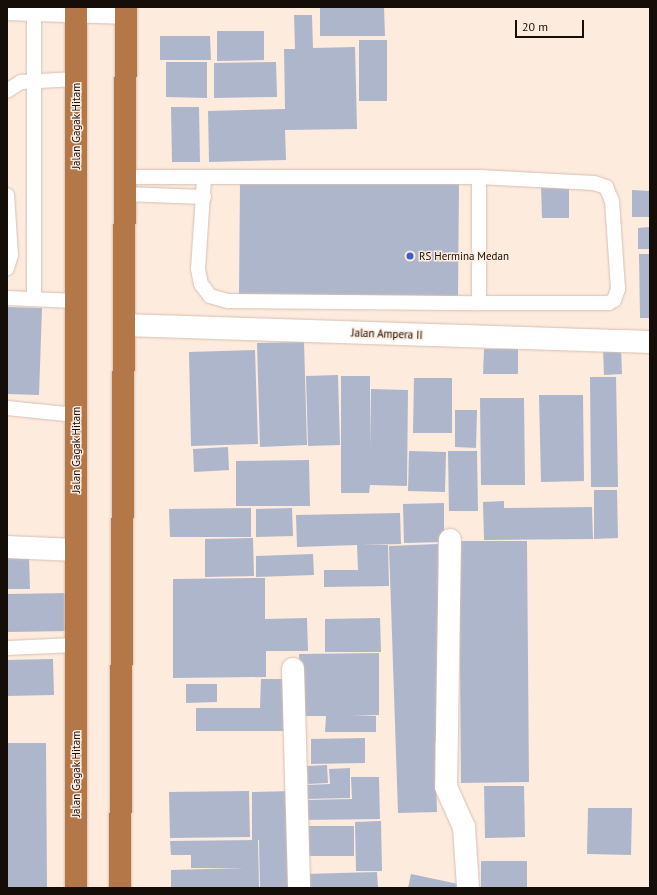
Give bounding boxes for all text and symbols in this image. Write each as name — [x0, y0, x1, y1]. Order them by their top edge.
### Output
scale bar — [517, 12, 586, 38]
text: 20 m — [522, 19, 548, 34]
street label: Jalan Gagak Hitam — [69, 83, 83, 169]
place label: RS Hermina Medan — [419, 249, 509, 263]
marker: RS Hermina Medan — [404, 250, 416, 262]
street label: Jalan Ampera II — [351, 326, 423, 342]
street label: Jalan Gagak Hitam — [69, 407, 83, 493]
street label: Jalan Gagak Hitam — [69, 731, 83, 817]

